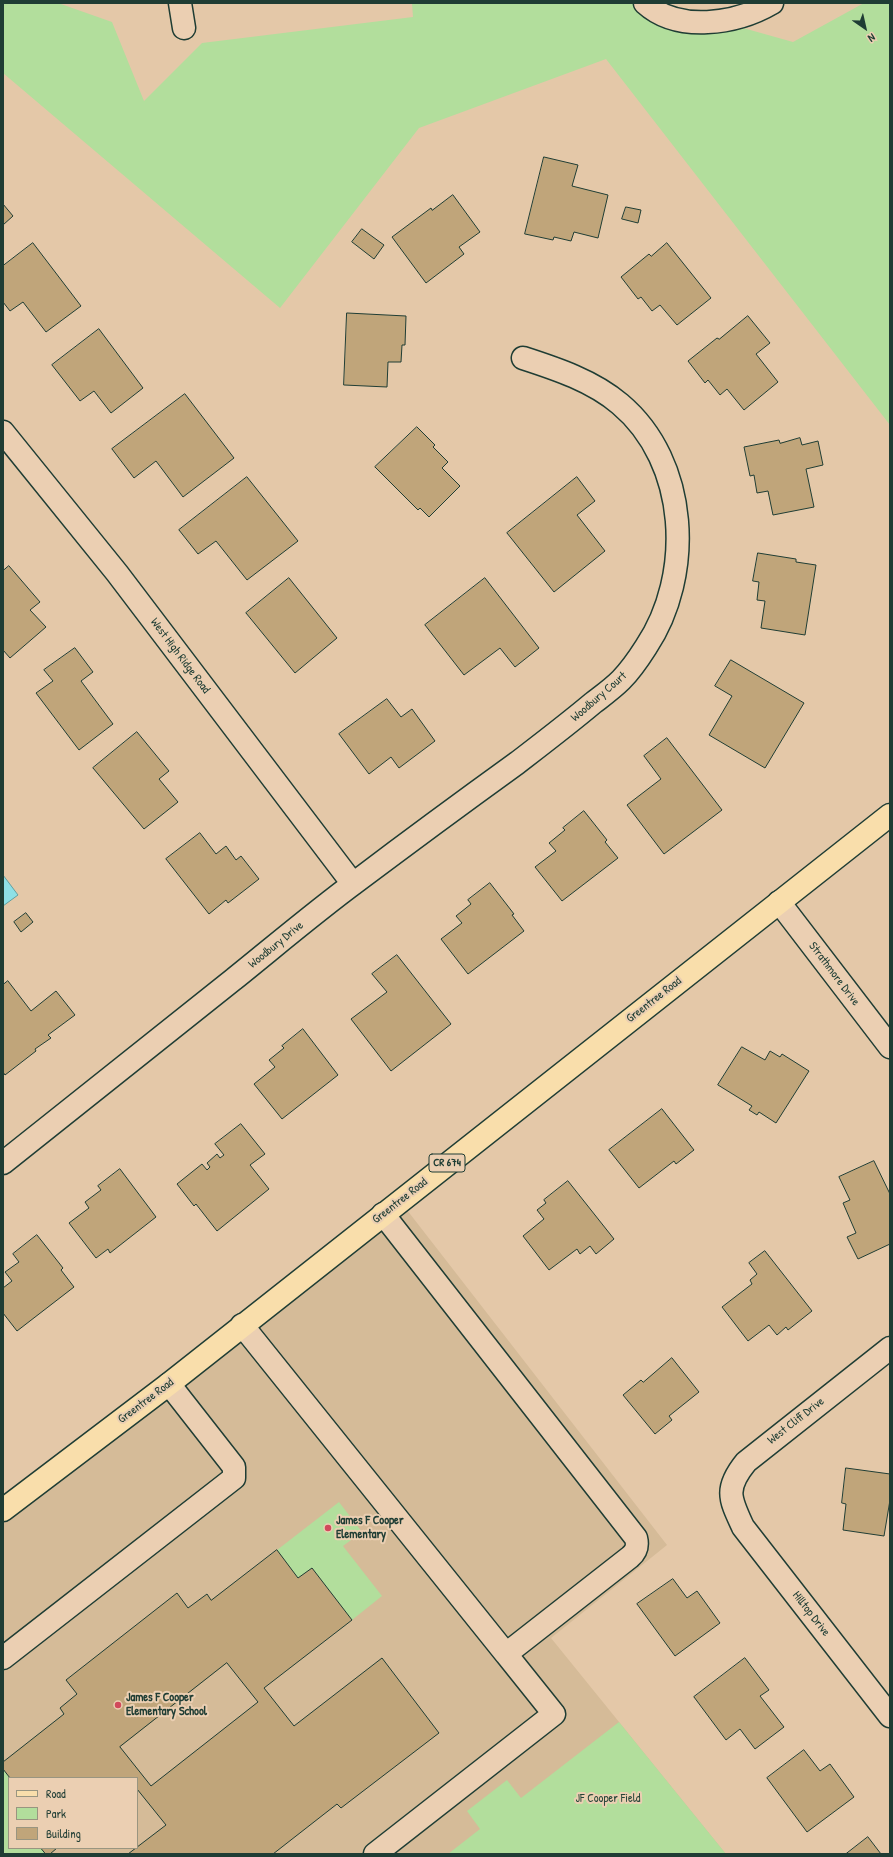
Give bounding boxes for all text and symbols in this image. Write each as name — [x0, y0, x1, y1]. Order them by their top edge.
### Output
north arrow — [845, 8, 885, 48]
text: N — [865, 31, 878, 45]
street label: West High Ridge Road — [147, 616, 213, 696]
street label: Woodbury Court — [568, 669, 630, 725]
street label: Woodbury Drive — [246, 918, 306, 972]
street label: Strathmore Drive — [805, 939, 863, 1009]
street label: Greentree Road — [624, 974, 684, 1026]
road number: CR 674 — [429, 1154, 465, 1172]
street label: Greentree Road — [370, 1175, 430, 1227]
street label: Greentree Road — [115, 1375, 177, 1427]
street label: West Cliff Drive — [765, 1394, 827, 1448]
place label: James F Cooper Elementary — [336, 1514, 403, 1542]
marker: James F Cooper Elementary — [323, 1523, 333, 1533]
street label: Hilltop Drive — [789, 1589, 833, 1639]
place label: James F Cooper Elementary School — [126, 1691, 207, 1719]
marker: James F Cooper Elementary School — [113, 1700, 123, 1710]
legend — [8, 1777, 138, 1849]
text: Road — [46, 1785, 66, 1802]
park label: JF Cooper Field — [575, 1792, 641, 1806]
text: Park — [46, 1805, 66, 1822]
text: Building — [46, 1825, 81, 1842]

